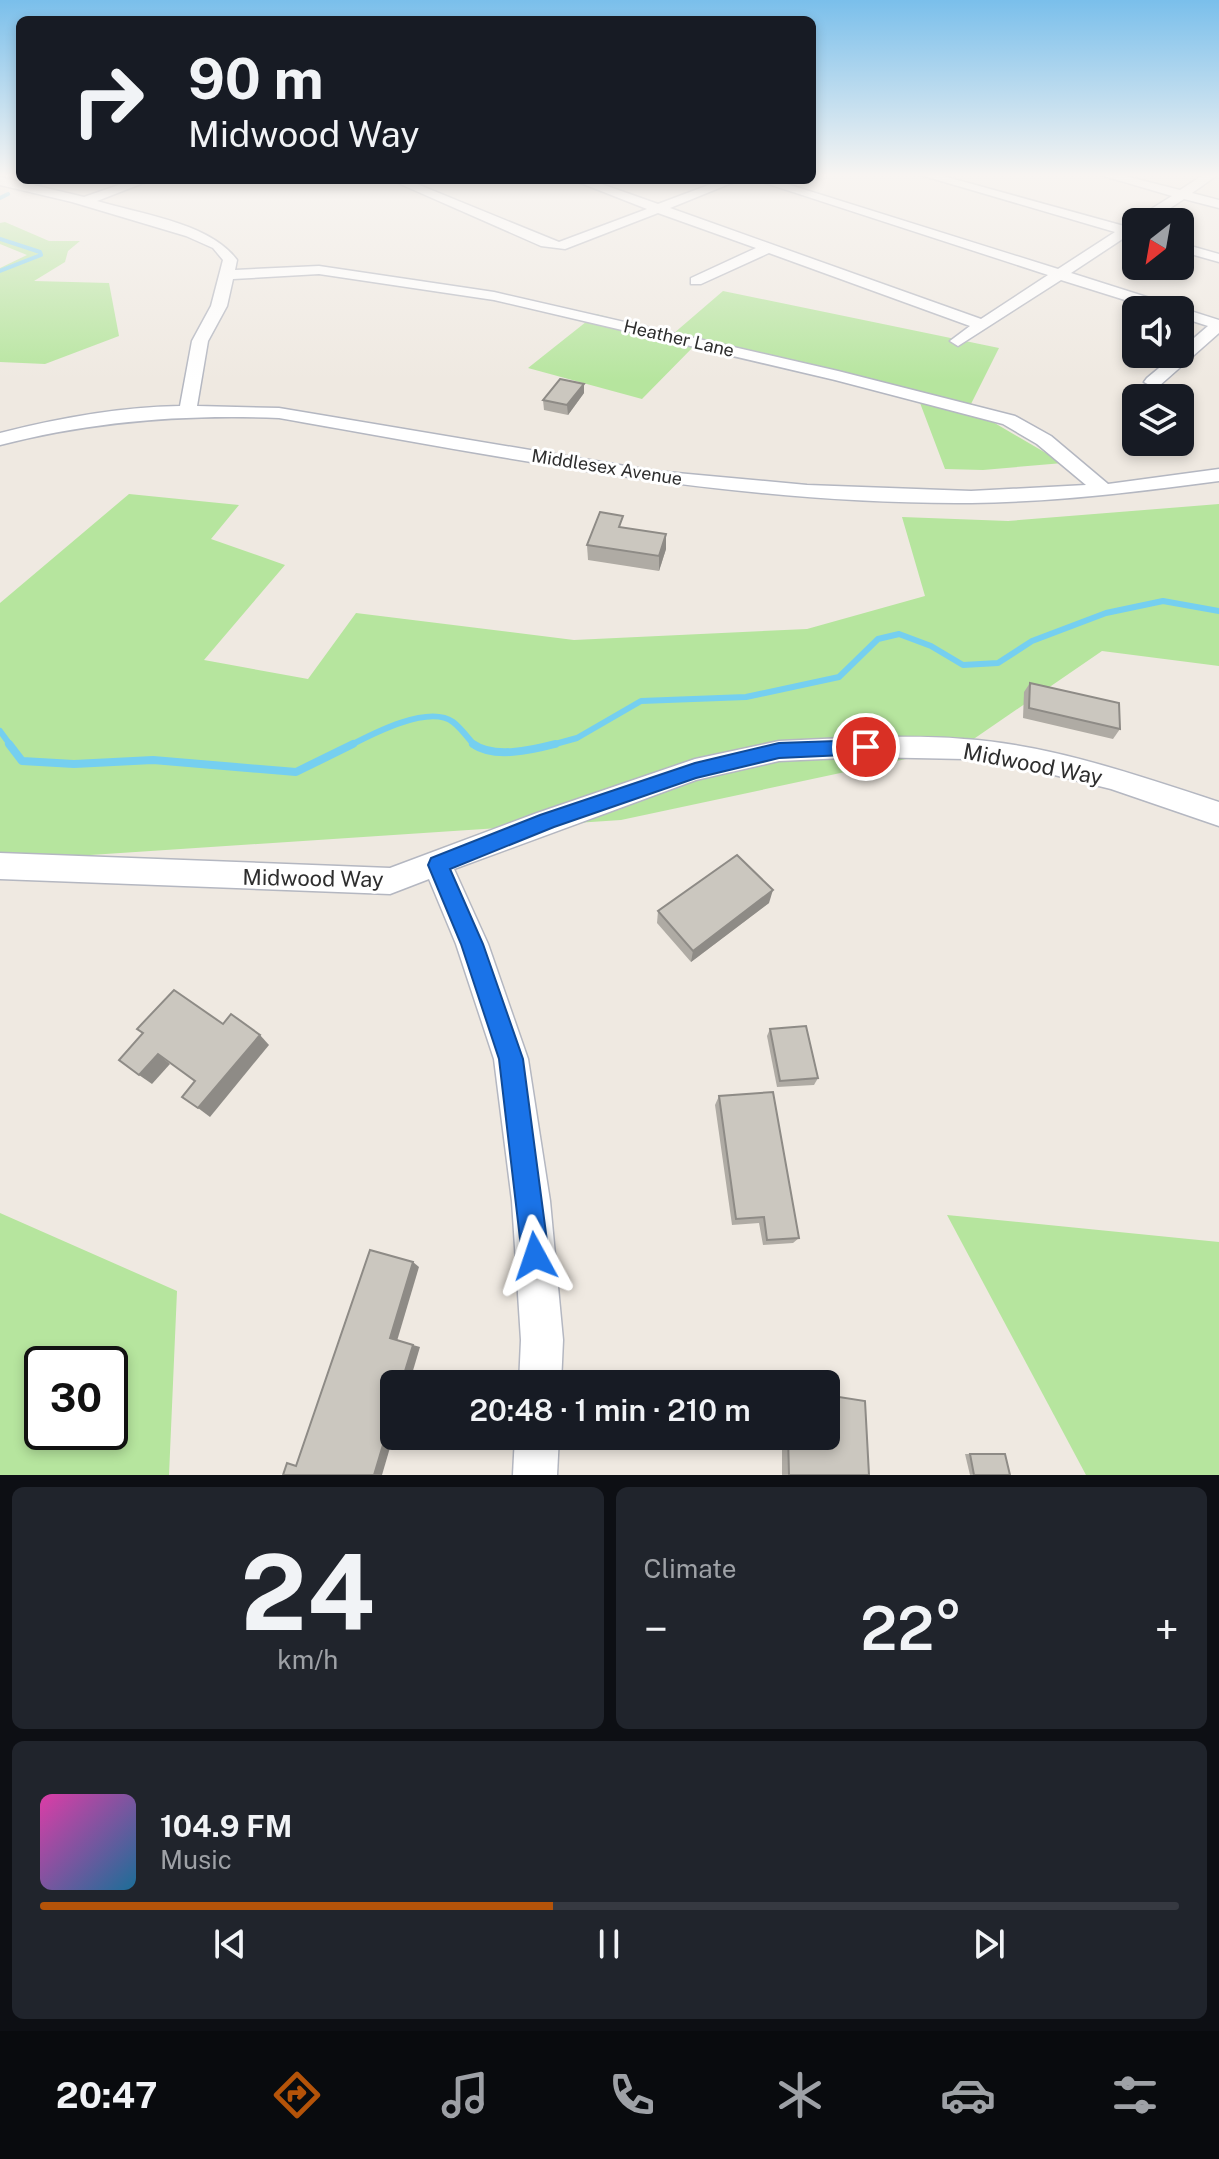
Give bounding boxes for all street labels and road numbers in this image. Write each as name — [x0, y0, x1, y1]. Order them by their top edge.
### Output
street label: Heather Lane — [622, 315, 736, 361]
street label: Middlesex Avenue — [530, 445, 684, 489]
street label: Midwood Way — [961, 738, 1105, 790]
street label: Midwood Way — [242, 864, 384, 892]

